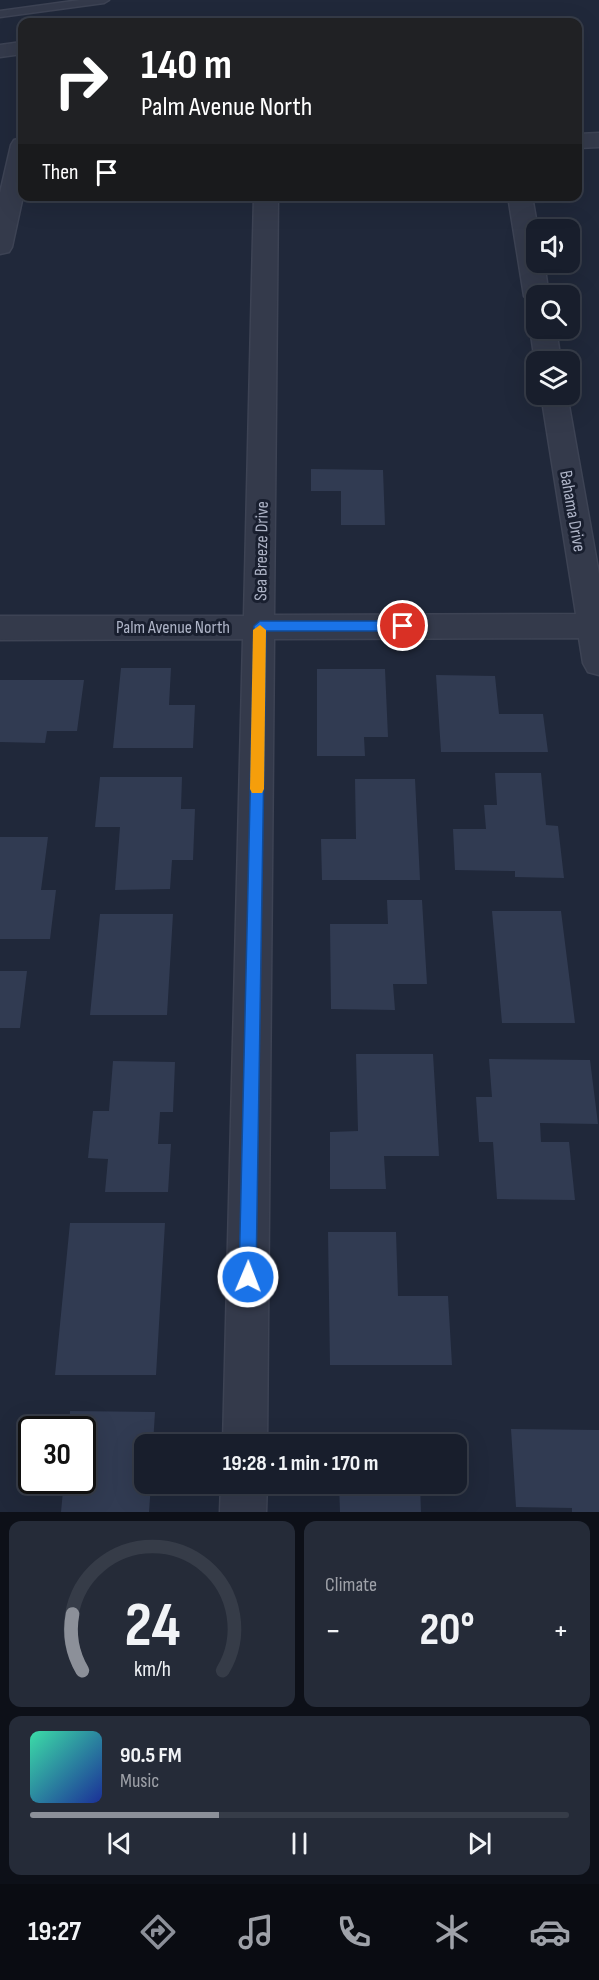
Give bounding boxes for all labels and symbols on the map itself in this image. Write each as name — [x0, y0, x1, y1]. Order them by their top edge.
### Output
street label: Bahama Drive — [555, 469, 590, 553]
street label: Sea Breeze Drive — [250, 501, 273, 601]
pin — [377, 600, 428, 651]
street label: Palm Avenue North — [116, 617, 230, 638]
position arrow — [216, 1245, 280, 1309]
speed limit sign: 30 — [18, 1416, 96, 1494]

